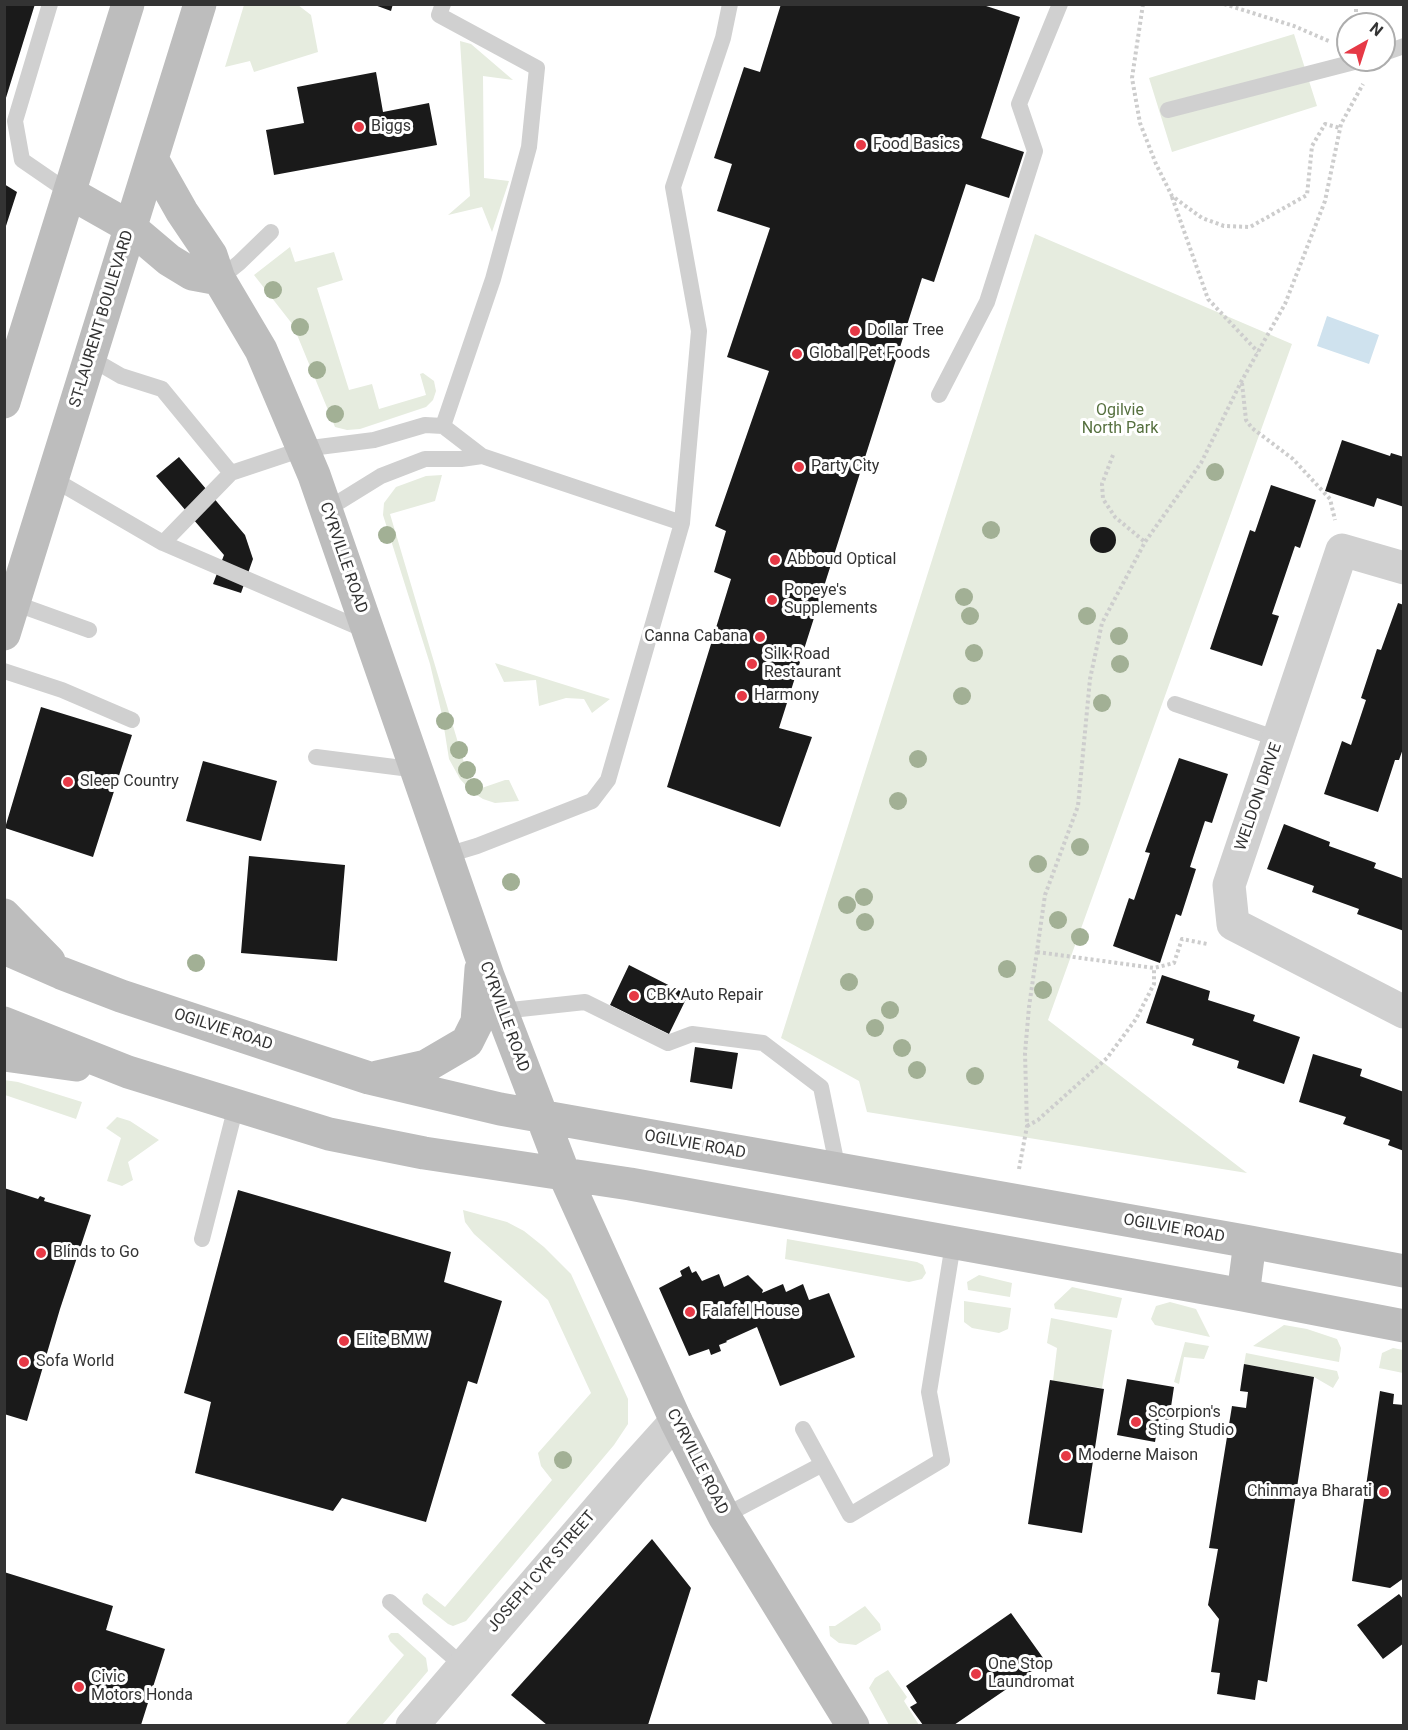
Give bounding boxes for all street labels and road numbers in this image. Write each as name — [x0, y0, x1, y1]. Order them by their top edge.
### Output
street label: ST-LAURENT BOULEVARD — [66, 228, 138, 410]
street label: CYRVILLE ROAD — [315, 500, 371, 616]
street label: WELDON DRIVE — [1232, 741, 1286, 853]
street label: CYRVILLE ROAD — [475, 959, 533, 1075]
street label: OGILVIE ROAD — [171, 1005, 275, 1055]
street label: OGILVIE ROAD — [643, 1127, 747, 1163]
street label: OGILVIE ROAD — [1122, 1211, 1226, 1247]
street label: CYRVILLE ROAD — [662, 1406, 732, 1518]
street label: JOSEPH CYR STREET — [484, 1507, 600, 1637]

